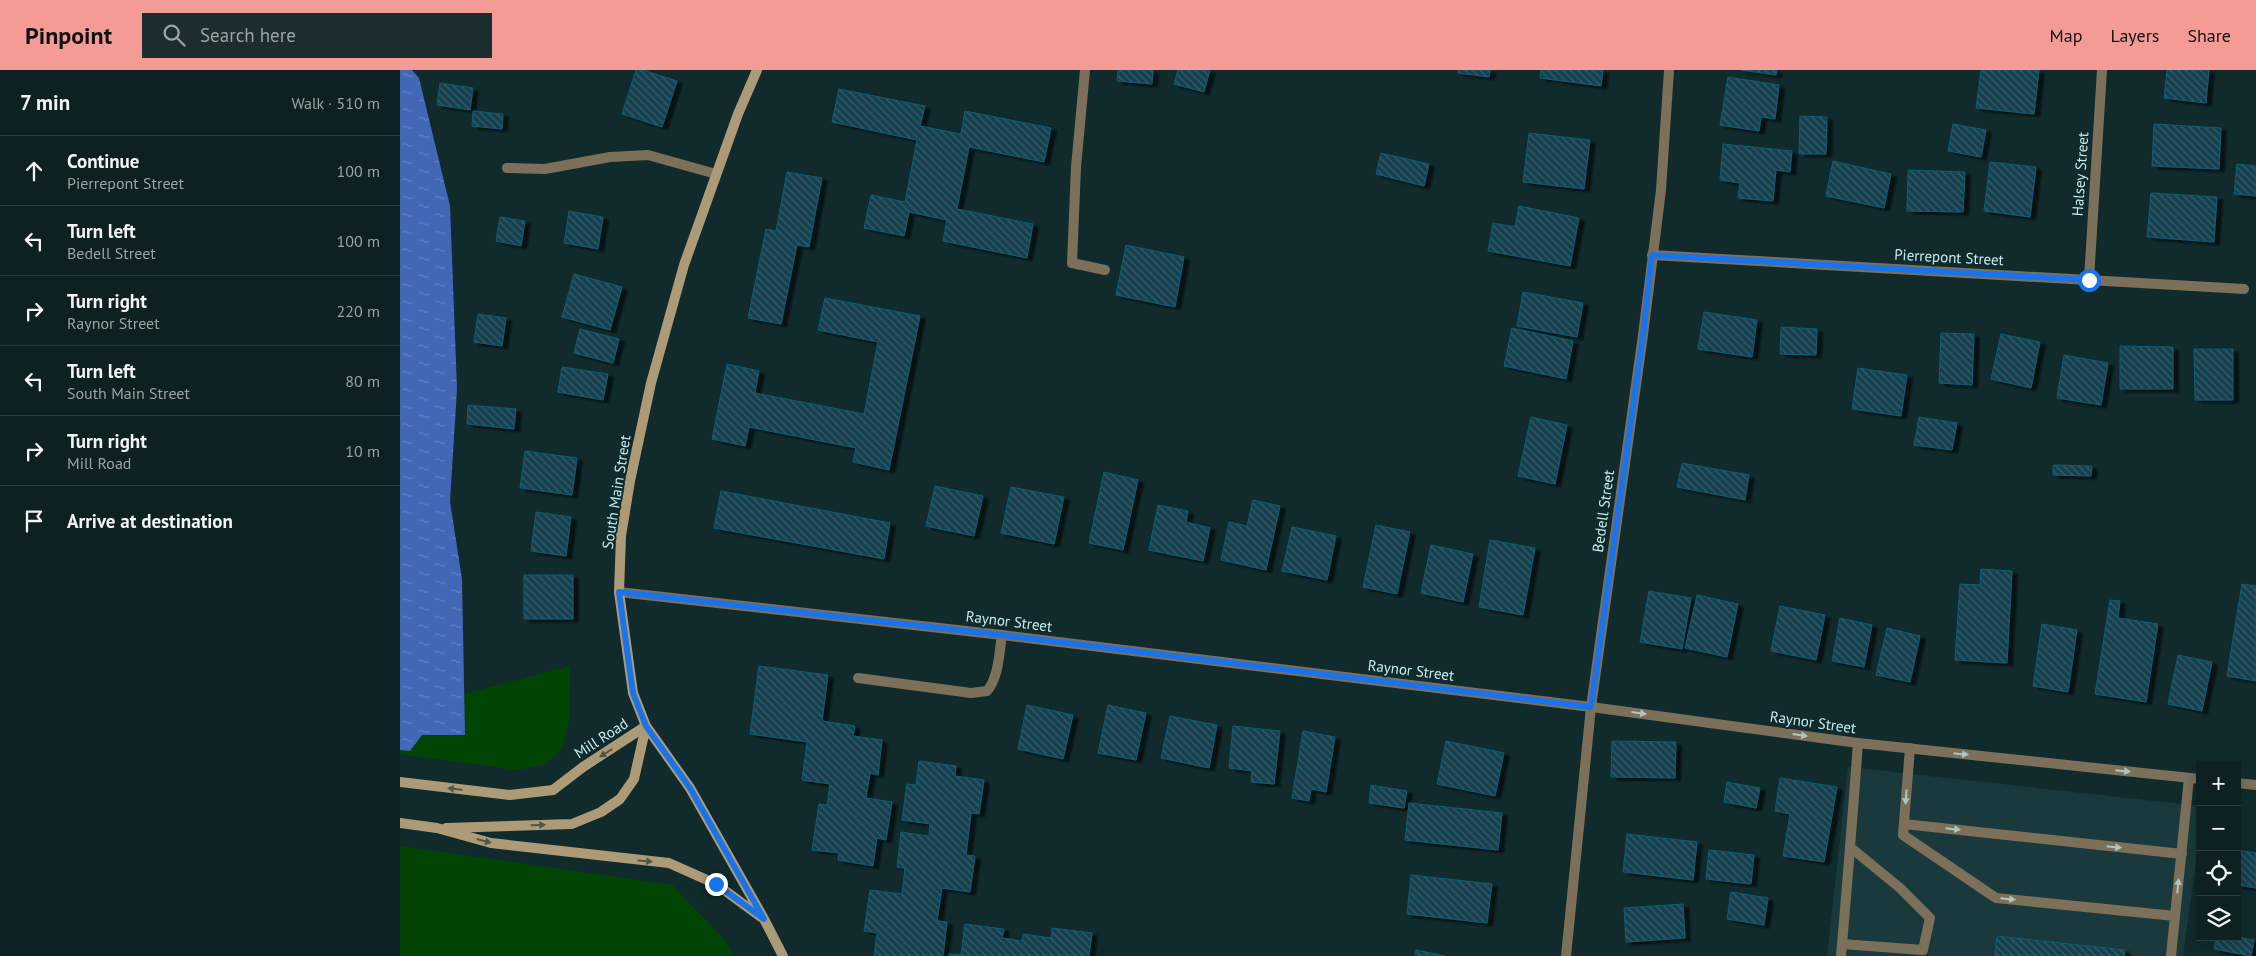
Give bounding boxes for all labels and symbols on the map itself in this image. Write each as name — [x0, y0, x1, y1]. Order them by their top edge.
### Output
street label: Halsey Street — [2068, 131, 2092, 217]
street label: Pierrepont Street — [1894, 245, 2004, 269]
route start — [2078, 269, 2101, 292]
street label: South Main Street — [598, 434, 634, 550]
street label: Bedell Street — [1588, 469, 1618, 553]
street label: Raynor Street — [965, 606, 1053, 636]
street label: Raynor Street — [1367, 655, 1455, 685]
street label: Raynor Street — [1769, 707, 1857, 737]
one-way arrow — [1631, 710, 1647, 718]
street label: Mill Road — [570, 714, 632, 762]
one-way arrow — [1792, 731, 1808, 739]
one-way arrow — [599, 749, 613, 758]
one-way arrow — [1954, 750, 1970, 758]
one-way arrow — [2115, 767, 2131, 775]
one-way arrow — [447, 785, 463, 793]
one-way arrow — [1902, 789, 1910, 805]
one-way arrow — [530, 821, 546, 829]
one-way arrow — [1945, 825, 1961, 833]
one-way arrow — [476, 837, 491, 845]
one-way arrow — [2107, 843, 2123, 851]
one-way arrow — [637, 857, 653, 865]
route end — [705, 873, 728, 896]
one-way arrow — [2174, 878, 2182, 894]
one-way arrow — [2001, 895, 2017, 903]

